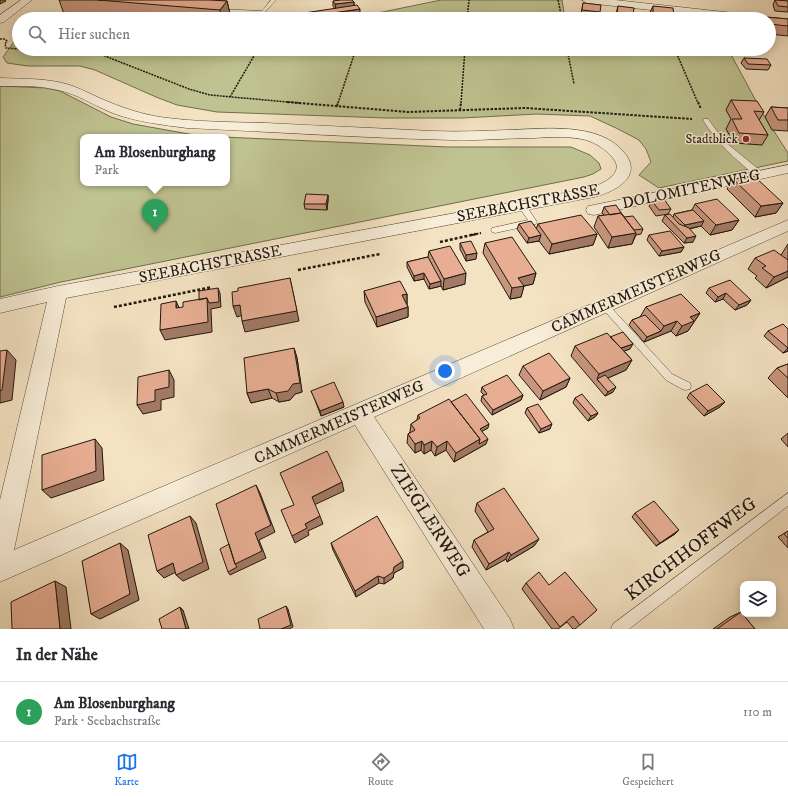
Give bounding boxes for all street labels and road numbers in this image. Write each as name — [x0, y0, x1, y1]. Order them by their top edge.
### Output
street label: DOLOMITENWEG — [620, 165, 762, 213]
street label: SEEBACHSTRASSE — [455, 179, 601, 227]
street label: SEEBACHSTRASSE — [137, 240, 283, 288]
street label: CAMMERMEISTERWEG — [548, 244, 724, 338]
street label: CAMMERMEISTERWEG — [251, 375, 427, 469]
street label: ZIEGLERWEG — [385, 460, 475, 582]
street label: KIRCHHOFFWEG — [621, 492, 761, 606]

